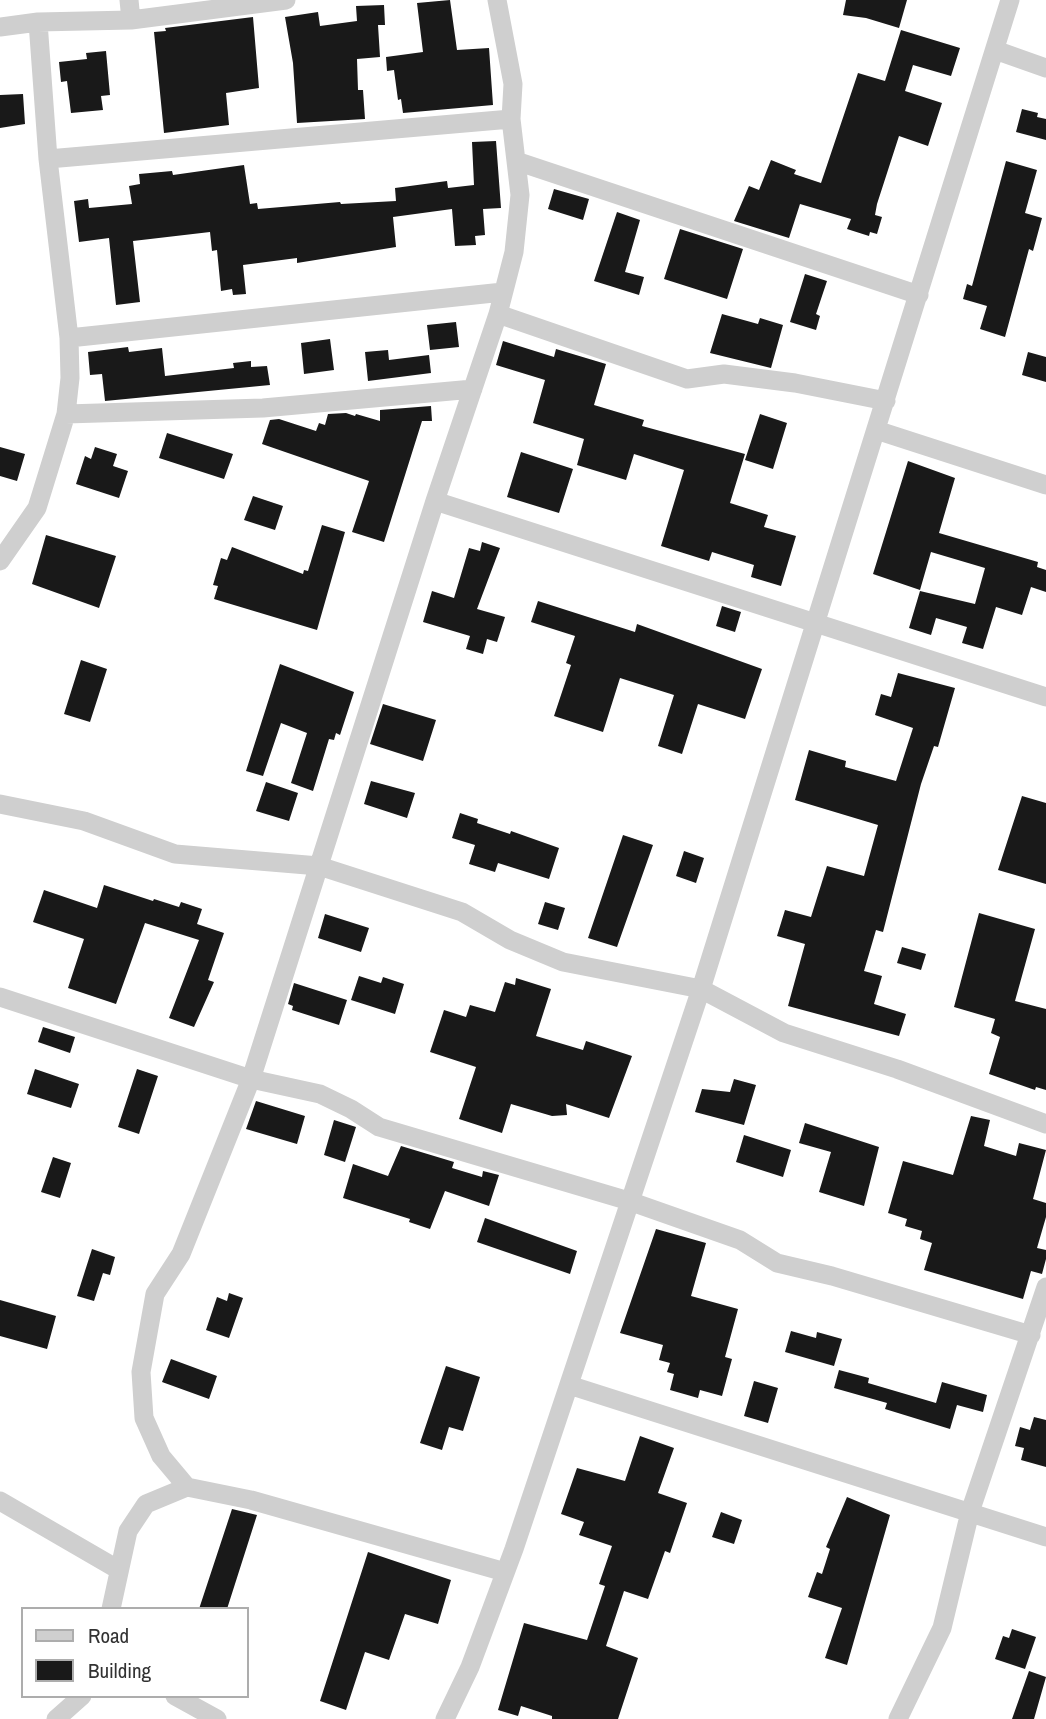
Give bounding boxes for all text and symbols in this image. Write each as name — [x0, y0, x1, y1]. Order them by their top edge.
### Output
legend — [21, 1607, 248, 1698]
text: Road — [88, 1621, 129, 1650]
text: Building — [88, 1656, 151, 1685]

